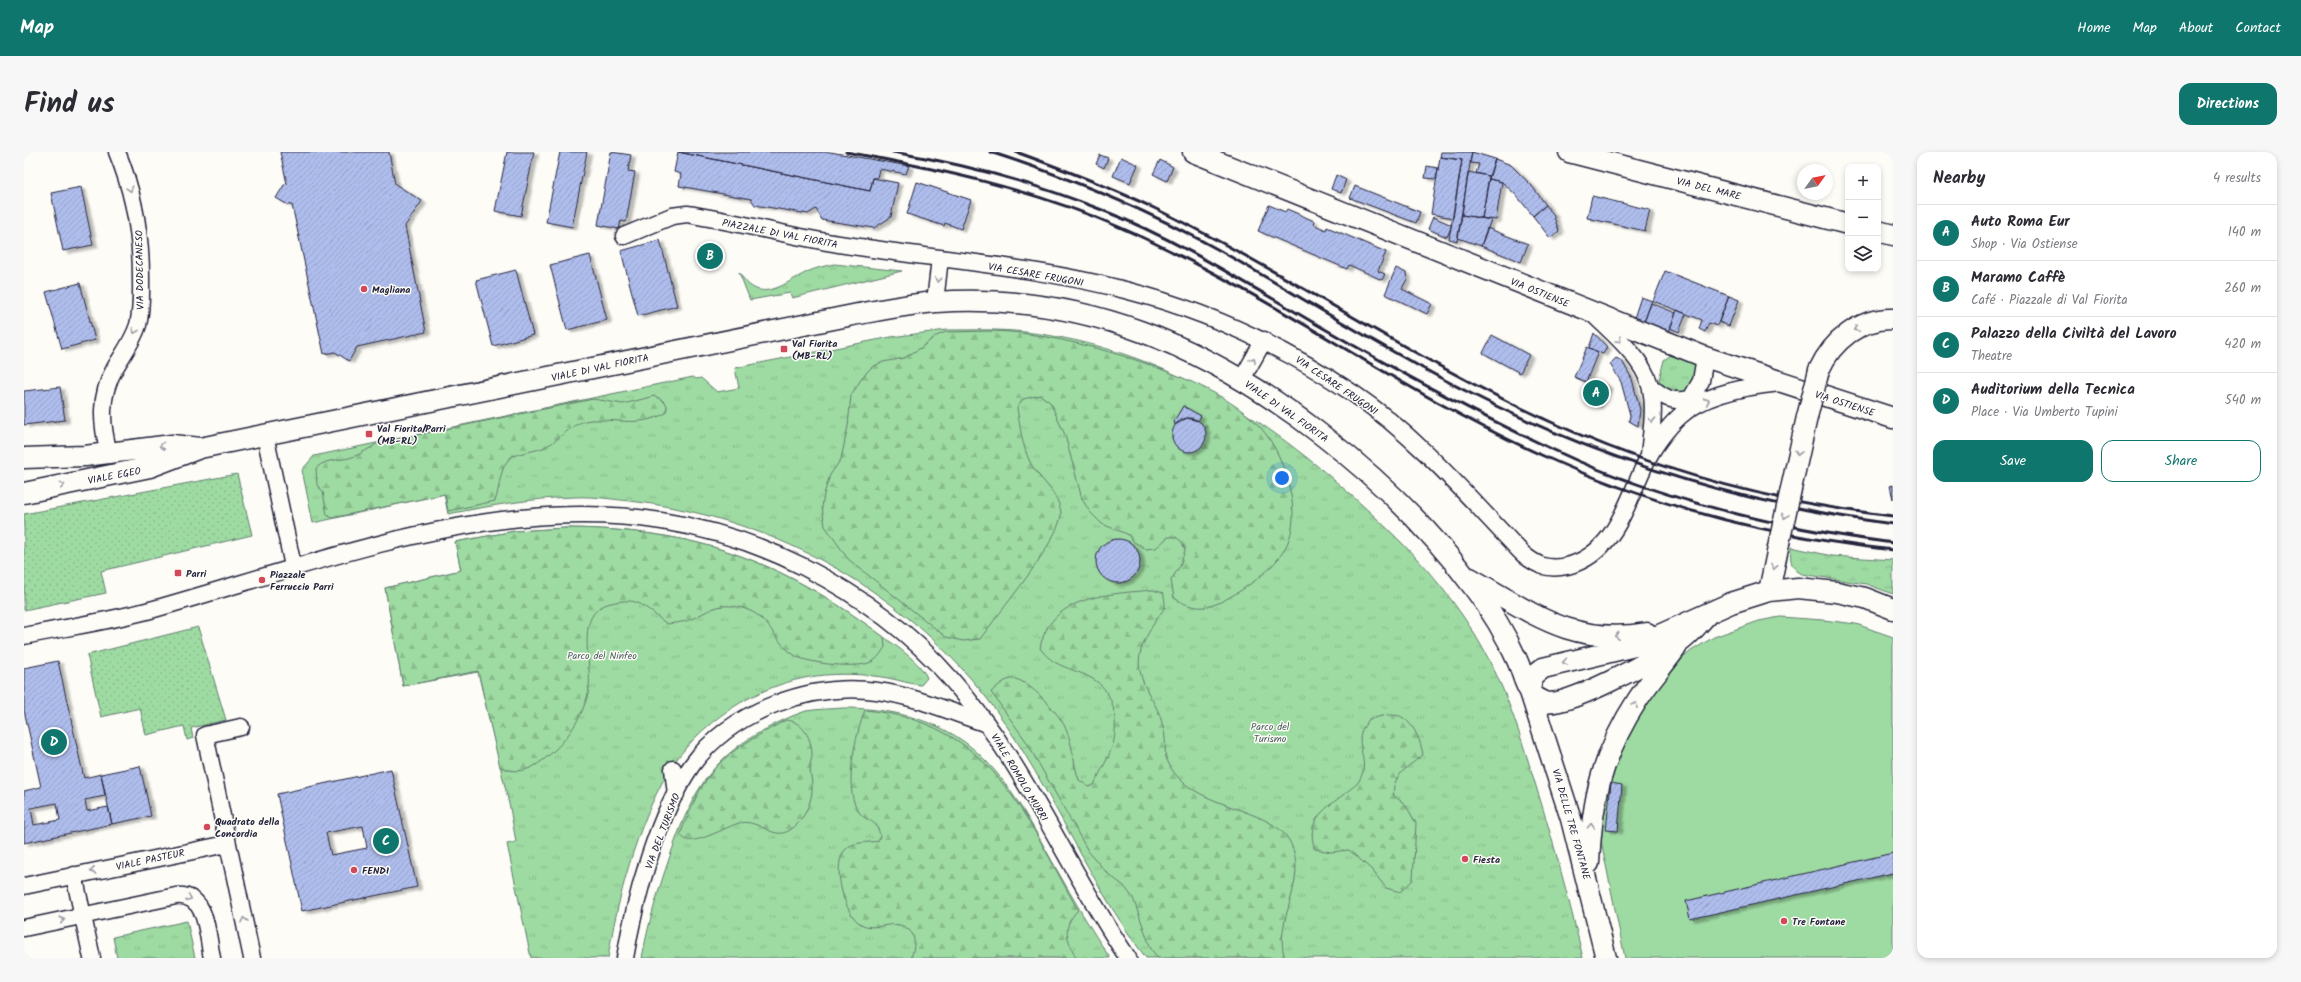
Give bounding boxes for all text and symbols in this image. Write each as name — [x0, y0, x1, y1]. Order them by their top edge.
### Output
text: Map — [20, 13, 54, 43]
text: Home — [2077, 17, 2111, 39]
text: Map — [2133, 17, 2157, 39]
text: About — [2179, 17, 2213, 39]
text: Contact — [2235, 17, 2281, 39]
text: Find us — [24, 82, 115, 127]
button: Directions — [2179, 83, 2277, 125]
north arrow — [1797, 164, 1833, 200]
map controls — [1845, 164, 1881, 272]
button: + — [1845, 164, 1881, 200]
text: Nearby — [1933, 165, 1985, 192]
text: 4 results — [2213, 168, 2261, 189]
street label: VIA DEL MARE — [1675, 173, 1744, 205]
one-way arrow — [125, 185, 134, 192]
button: − — [1845, 200, 1881, 236]
text: Auto Roma Eur — [1971, 210, 2070, 234]
street label: PIAZZALE DI VAL FIORITA — [721, 215, 839, 253]
text: A — [1942, 222, 1950, 243]
text: 140 m — [2228, 222, 2261, 243]
street label: VIA DODECANESO — [131, 230, 149, 310]
text: Shop · Via Ostiense — [1971, 234, 2078, 255]
button: layers — [1845, 236, 1881, 272]
pin: B — [697, 241, 723, 271]
street label: VIA CESARE FRUGONI — [987, 259, 1085, 291]
text: Maramo Caffè — [1971, 266, 2065, 290]
street label: VIA OSTIENSE — [1508, 274, 1573, 312]
one-way arrow — [933, 277, 942, 283]
text: B — [1942, 278, 1950, 299]
text: 260 m — [2224, 278, 2261, 299]
place label: Magliana — [372, 282, 410, 298]
marker: Magliana — [359, 284, 369, 294]
text: Café · Piazzale di Val Fiorita — [1971, 290, 2128, 311]
text: Palazzo della Civiltà del Lavoro — [1971, 322, 2177, 346]
one-way arrow — [1853, 324, 1860, 332]
one-way arrow — [132, 327, 140, 334]
text: C — [1942, 334, 1950, 355]
text: 420 m — [2224, 334, 2261, 355]
one-way arrow — [1614, 335, 1622, 343]
place label: Val Fiorita (MB-RL) — [792, 336, 837, 364]
marker: Val Fiorita (MB-RL) — [779, 344, 789, 354]
text: Theatre — [1971, 346, 2012, 367]
street label: VIALE DI VAL FIORITA — [550, 350, 650, 386]
street label: VIA CESARE FRUGONI — [1292, 352, 1381, 419]
one-way arrow — [1248, 357, 1255, 364]
street label: VIALE DI VAL FIORITA — [1241, 377, 1332, 447]
pin: A — [1583, 378, 1609, 408]
text: Auditorium della Tecnica — [1971, 378, 2135, 402]
street label: VIA OSTIENSE — [1813, 387, 1878, 422]
text: D — [1942, 390, 1950, 411]
text: 540 m — [2225, 390, 2261, 411]
one-way arrow — [1703, 398, 1711, 406]
text: Place · Via Umberto Tupini — [1971, 402, 2118, 423]
one-way arrow — [1648, 417, 1656, 423]
place label: Val Fiorita/Parri (MB-RL) — [377, 421, 446, 449]
marker: Val Fiorita/Parri (MB-RL) — [364, 429, 374, 439]
button: Save — [1933, 440, 2093, 482]
button: Share — [2101, 440, 2261, 482]
one-way arrow — [159, 441, 165, 450]
one-way arrow — [1795, 450, 1803, 456]
street label: VIALE EGEO — [86, 463, 142, 489]
your location — [1272, 468, 1292, 488]
one-way arrow — [59, 482, 65, 490]
one-way arrow — [1781, 513, 1789, 519]
one-way arrow — [1770, 564, 1778, 570]
place label: Parri — [186, 566, 207, 582]
place label: Piazzale Ferruccio Parri — [270, 567, 334, 595]
marker: Parri — [173, 568, 183, 578]
marker: Piazzale Ferruccio Parri — [257, 575, 267, 585]
one-way arrow — [1614, 632, 1620, 640]
park label: Parco del Ninfeo — [567, 648, 637, 664]
one-way arrow — [1562, 657, 1568, 666]
one-way arrow — [1630, 702, 1637, 709]
park label: Parco del Turismo — [1251, 719, 1290, 747]
pin: D — [41, 727, 67, 757]
street label: VIALE ROMOLO MURRI — [987, 731, 1052, 825]
street label: VIA DELLE TRE FONTANE — [1548, 767, 1595, 883]
street label: VIA DEL TURISMO — [641, 791, 685, 872]
place label: Quadrato della Concordia — [215, 814, 279, 842]
marker: Quadrato della Concordia — [202, 822, 212, 832]
one-way arrow — [1587, 823, 1596, 829]
pin: C — [373, 826, 399, 856]
street label: VIALE PASTEUR — [114, 845, 186, 875]
place label: Fiesta — [1473, 852, 1500, 868]
marker: Fiesta — [1460, 854, 1470, 864]
place label: FENDI — [362, 863, 389, 879]
marker: FENDI — [349, 865, 359, 875]
one-way arrow — [90, 867, 96, 875]
one-way arrow — [185, 893, 192, 901]
place label: Tre Fontane — [1792, 914, 1845, 930]
one-way arrow — [59, 916, 65, 924]
marker: Tre Fontane — [1779, 916, 1789, 926]
one-way arrow — [240, 917, 248, 923]

